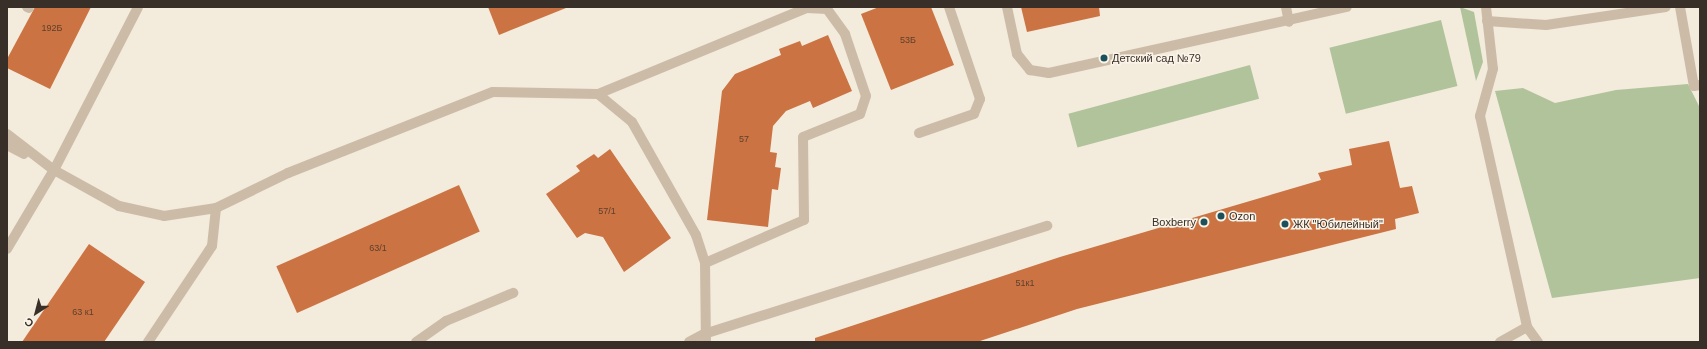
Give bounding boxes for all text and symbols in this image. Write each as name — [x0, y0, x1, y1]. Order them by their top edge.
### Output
house number: 192Б — [42, 23, 62, 33]
house number: 53Б — [900, 35, 916, 45]
place label: Детский сад №79 — [1112, 51, 1201, 65]
marker: Детский сад №79 — [1099, 53, 1109, 63]
house number: 57 — [739, 134, 749, 144]
house number: 57/1 — [598, 206, 616, 216]
place label: Ozon — [1229, 209, 1255, 223]
marker: Ozon — [1216, 211, 1226, 221]
place label: Boxberry — [1152, 215, 1196, 229]
marker: Boxberry — [1199, 217, 1209, 227]
place label: ЖК "Юбилейный" — [1293, 217, 1383, 231]
marker: ЖК "Юбилейный" — [1280, 219, 1290, 229]
house number: 63/1 — [369, 243, 387, 253]
house number: 51к1 — [1016, 278, 1034, 288]
north arrow — [16, 293, 56, 333]
house number: 63 к1 — [72, 307, 94, 317]
text: С — [22, 316, 36, 330]

